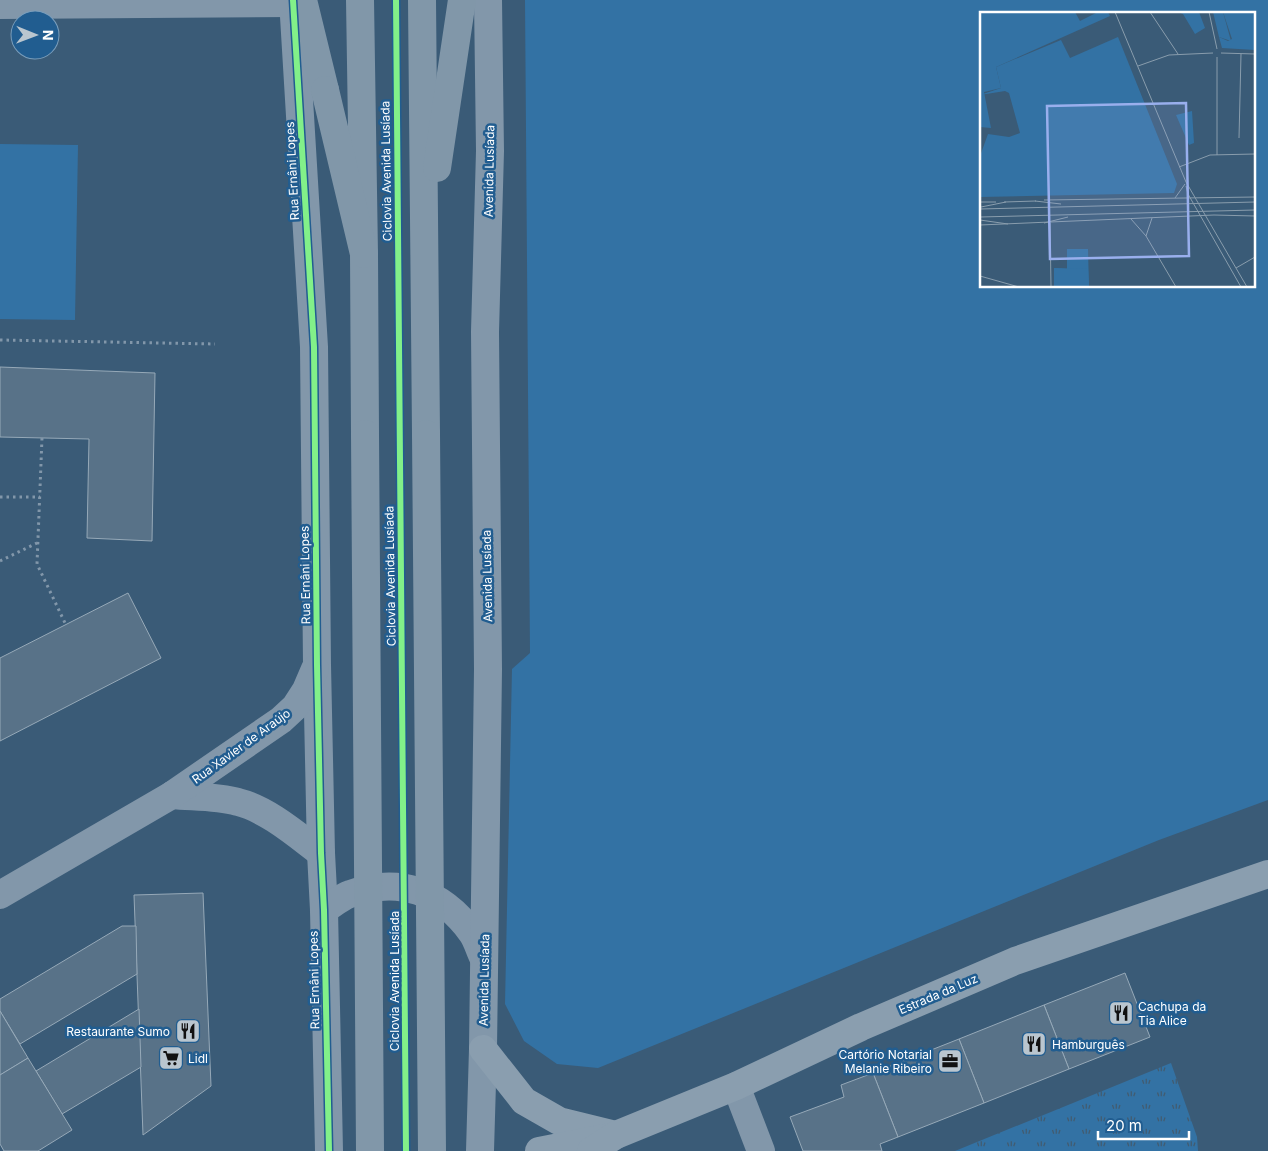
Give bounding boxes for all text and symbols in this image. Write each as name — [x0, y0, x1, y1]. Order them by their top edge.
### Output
north arrow — [10, 10, 60, 60]
inset map — [980, 12, 1256, 288]
text: N — [40, 30, 57, 41]
street label: Ciclovia Avenida Lusíada — [377, 101, 395, 241]
street label: Rua Ernâni Lopes — [282, 121, 302, 221]
street label: Avenida Lusíada — [481, 125, 497, 217]
street label: Ciclovia Avenida Lusíada — [381, 506, 399, 646]
street label: Rua Ernâni Lopes — [297, 526, 313, 624]
street label: Avenida Lusíada — [479, 530, 495, 622]
street label: Rua Xavier de Araújo — [189, 705, 293, 787]
street label: Ciclovia Avenida Lusíada — [387, 911, 402, 1051]
street label: Rua Ernâni Lopes — [306, 931, 322, 1029]
street label: Avenida Lusíada — [476, 934, 492, 1026]
street label: Estrada da Luz — [896, 971, 980, 1017]
place label: Cachupa da Tia Alice — [1138, 999, 1206, 1028]
restaurant icon: Cachupa da Tia Alice — [1108, 1000, 1134, 1026]
restaurant icon: Restaurante Sumo — [175, 1018, 201, 1044]
place label: Restaurante Sumo — [66, 1024, 170, 1039]
restaurant icon: Hamburguês — [1021, 1031, 1047, 1057]
place label: Hamburguês — [1052, 1037, 1125, 1052]
supermarket icon: Lidl — [158, 1045, 184, 1071]
place label: Cartório Notarial Melanie Ribeiro — [838, 1047, 932, 1076]
office icon: Cartório Notarial Melanie Ribeiro — [937, 1048, 963, 1074]
place label: Lidl — [188, 1051, 208, 1066]
scale bar — [1098, 1108, 1189, 1140]
text: 20 m — [1106, 1116, 1142, 1135]

